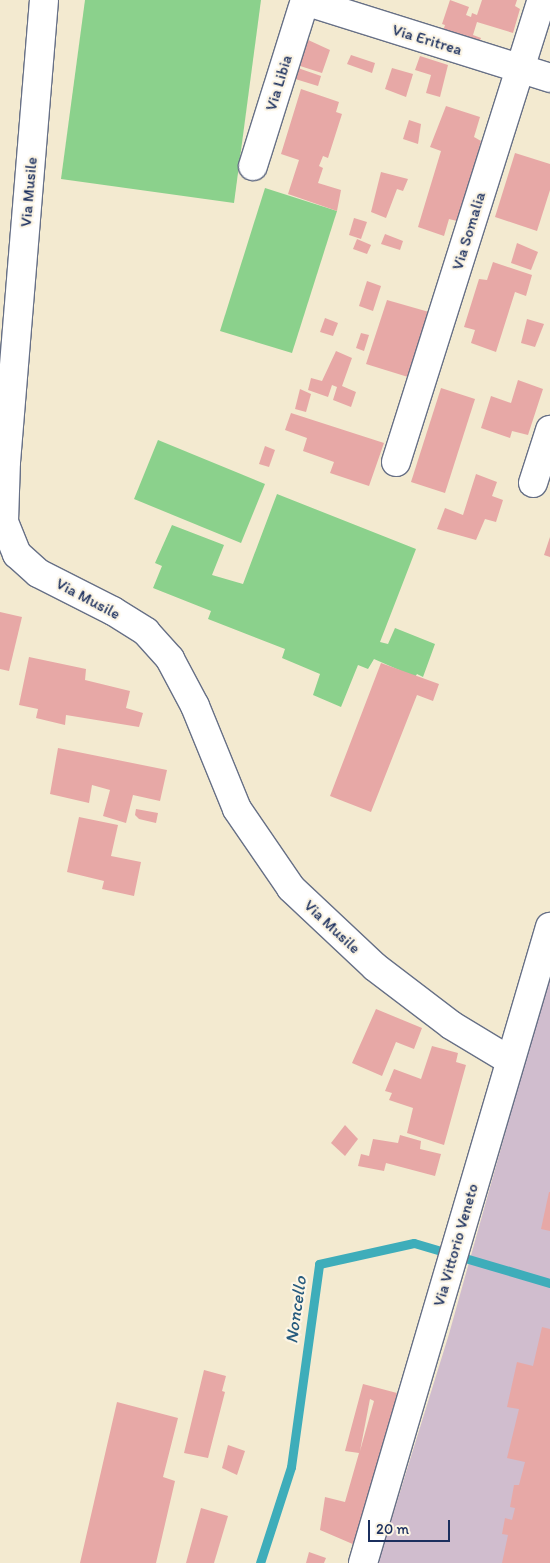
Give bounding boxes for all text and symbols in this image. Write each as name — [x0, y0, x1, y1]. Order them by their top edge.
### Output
street label: Via Eritrea — [390, 20, 464, 60]
street label: Via Libia — [261, 53, 297, 113]
street label: Via Musile — [16, 156, 42, 228]
street label: Via Somalia — [448, 190, 490, 272]
street label: Via Musile — [53, 574, 123, 624]
street label: Via Musile — [300, 896, 364, 958]
street label: Via Vittorio Veneto — [429, 1181, 483, 1309]
water label: Noncello — [281, 1275, 311, 1345]
scale bar — [370, 1510, 452, 1542]
text: 20 m — [376, 1520, 409, 1538]

